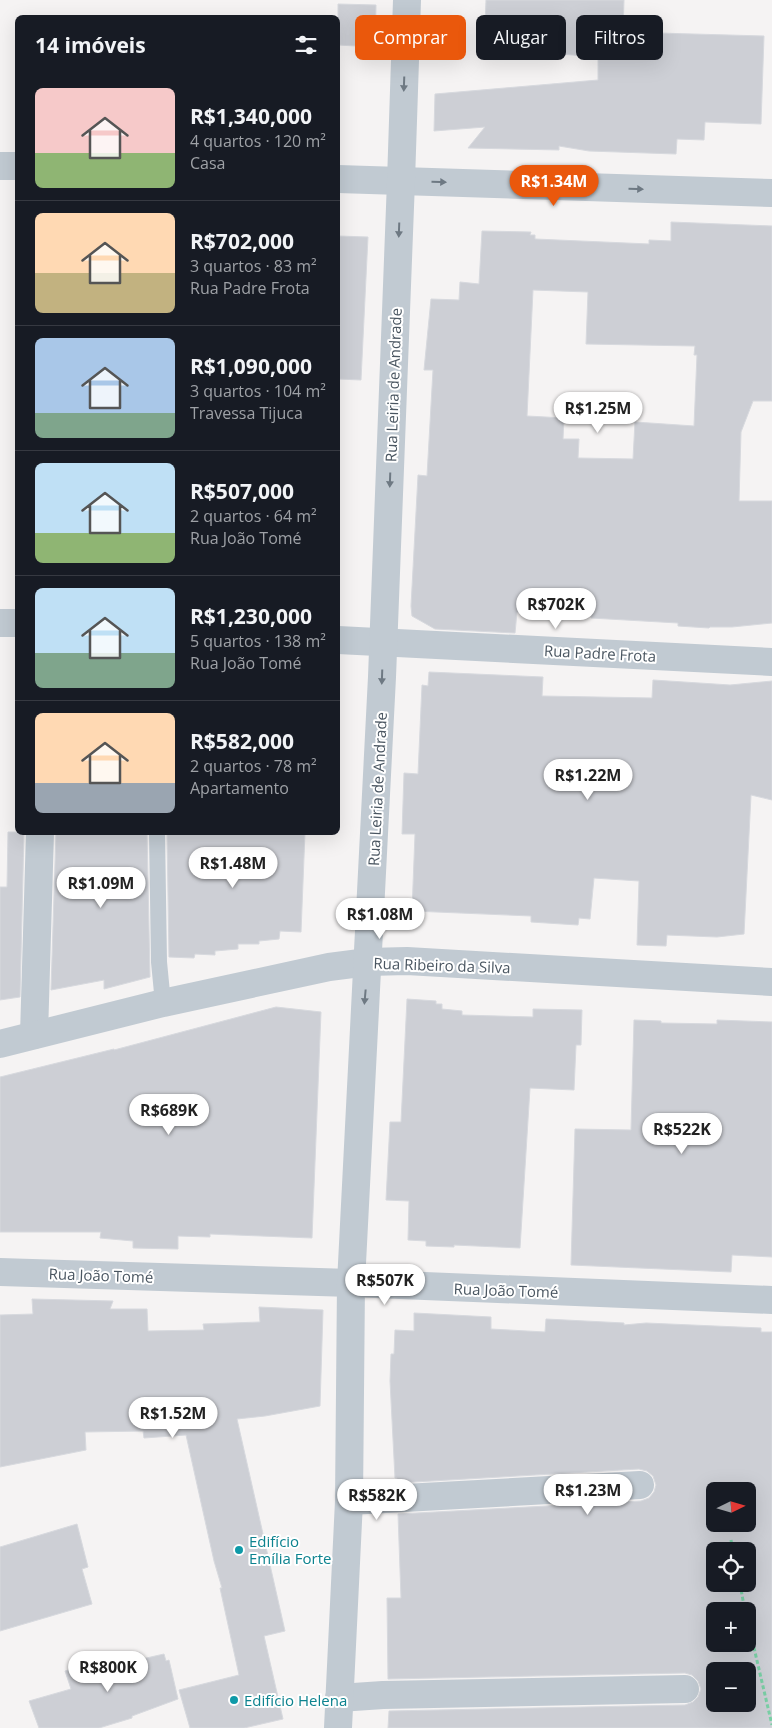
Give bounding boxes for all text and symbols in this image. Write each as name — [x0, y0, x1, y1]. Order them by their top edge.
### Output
chip: Comprar — [355, 15, 466, 60]
chip: Alugar — [476, 15, 566, 60]
chip: Filtros — [576, 15, 663, 60]
text: 14 imóveis — [35, 31, 146, 59]
icon: filters — [292, 31, 320, 59]
one-way arrow — [400, 76, 408, 92]
text: R$1,340,000 — [190, 102, 312, 130]
icon: home — [75, 108, 135, 168]
text: 4 quartos · 120 m² — [190, 130, 326, 152]
text: Casa — [190, 152, 225, 174]
pin: R$1.34M — [508, 164, 600, 207]
text: R$1.34M — [521, 170, 587, 192]
one-way arrow — [431, 179, 447, 187]
one-way arrow — [628, 185, 644, 193]
one-way arrow — [395, 222, 403, 238]
text: R$702,000 — [190, 227, 294, 255]
icon: home — [75, 233, 135, 293]
text: 3 quartos · 83 m² — [190, 255, 317, 277]
text: Rua Padre Frota — [190, 277, 310, 299]
street label: Rua Leiria de Andrade — [380, 308, 406, 462]
text: R$1,090,000 — [190, 352, 312, 380]
icon: home — [75, 358, 135, 418]
text: 3 quartos · 104 m² — [190, 380, 326, 402]
pin: R$1.25M — [552, 392, 644, 434]
text: R$1.25M — [565, 397, 631, 419]
text: Travessa Tijuca — [190, 402, 303, 424]
one-way arrow — [385, 472, 393, 488]
text: R$507,000 — [190, 477, 294, 505]
icon: home — [75, 483, 135, 543]
text: 2 quartos · 64 m² — [190, 505, 317, 527]
text: Rua João Tomé — [190, 527, 302, 549]
pin: R$702K — [515, 588, 597, 630]
text: R$702K — [527, 593, 585, 615]
text: R$1,230,000 — [190, 602, 312, 630]
icon: home — [75, 608, 135, 668]
text: 5 quartos · 138 m² — [190, 630, 326, 652]
street label: Rua Padre Frota — [543, 640, 657, 666]
text: Rua João Tomé — [190, 652, 302, 674]
one-way arrow — [378, 669, 386, 685]
street label: Rua Leiria de Andrade — [363, 711, 391, 867]
text: R$582,000 — [190, 727, 294, 755]
icon: home — [75, 733, 135, 793]
text: 2 quartos · 78 m² — [190, 755, 317, 777]
pin: R$1.22M — [542, 758, 634, 801]
text: R$1.22M — [555, 764, 621, 786]
text: Apartamento — [190, 777, 289, 799]
pin: R$1.48M — [187, 846, 279, 889]
text: R$1.48M — [200, 852, 266, 874]
pin: R$1.09M — [55, 866, 147, 909]
text: R$1.09M — [68, 872, 134, 894]
pin: R$1.08M — [334, 898, 426, 940]
text: R$1.08M — [347, 903, 413, 925]
street label: Rua Ribeiro da Silva — [373, 953, 511, 977]
one-way arrow — [361, 989, 369, 1005]
pin: R$689K — [128, 1094, 210, 1136]
text: R$689K — [140, 1099, 198, 1121]
pin: R$522K — [641, 1112, 723, 1155]
text: R$522K — [653, 1118, 711, 1140]
street label: Rua João Tomé — [48, 1263, 154, 1287]
pin: R$507K — [344, 1264, 426, 1306]
text: R$507K — [356, 1269, 414, 1291]
street label: Rua João Tomé — [453, 1278, 559, 1302]
pin: R$1.52M — [127, 1396, 219, 1439]
text: R$1.52M — [140, 1402, 206, 1424]
pin: R$1.23M — [542, 1474, 634, 1516]
pin: R$582K — [336, 1478, 418, 1521]
text: R$1.23M — [555, 1479, 621, 1501]
north arrow — [706, 1482, 756, 1532]
map controls — [706, 1482, 756, 1712]
text: R$582K — [348, 1484, 406, 1506]
place label: Edifício Emília Forte — [249, 1531, 331, 1568]
button: locate — [706, 1542, 756, 1592]
marker: Edifício Emília Forte — [233, 1544, 245, 1556]
button: + — [706, 1602, 756, 1652]
pin: R$800K — [67, 1650, 149, 1693]
text: R$800K — [79, 1656, 137, 1678]
button: − — [706, 1662, 756, 1712]
place label: Edifício Helena — [244, 1690, 347, 1710]
marker: Edifício Helena — [228, 1694, 240, 1706]

